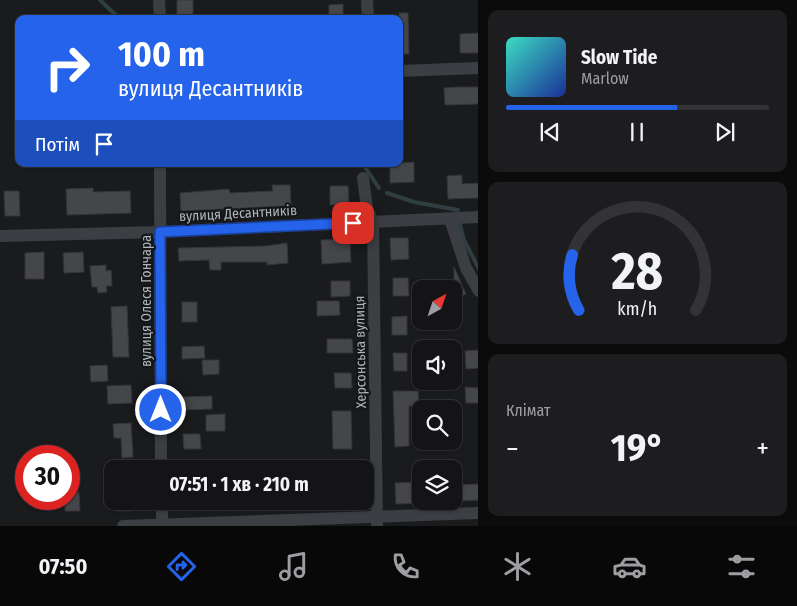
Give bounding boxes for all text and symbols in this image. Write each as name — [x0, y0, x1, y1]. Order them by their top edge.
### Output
text: 100 m — [118, 33, 205, 75]
icon: right — [35, 35, 100, 100]
text: Slow Tide — [581, 46, 657, 69]
text: Marlow — [581, 69, 629, 88]
text: вулиця Десантників — [118, 75, 303, 102]
icon: previous — [536, 118, 564, 146]
icon: pause — [623, 118, 651, 146]
icon: next — [711, 118, 739, 146]
icon: arrive — [90, 130, 118, 158]
text: Потім — [35, 133, 80, 156]
street label: вулиця Десантників — [179, 202, 297, 225]
pin — [332, 202, 374, 244]
icon: arrive — [339, 209, 367, 237]
street label: вулиця Олеся Гончара — [138, 235, 155, 367]
text: 28 — [611, 240, 663, 303]
north arrow — [412, 280, 462, 330]
map controls — [412, 280, 462, 510]
street label: Херсонська вулиця — [351, 296, 370, 408]
text: km/h — [618, 298, 657, 320]
button: sound — [412, 340, 462, 390]
position arrow — [134, 383, 186, 435]
button: search — [412, 400, 462, 450]
text: Клімат — [506, 401, 551, 420]
text: 19° — [611, 425, 664, 471]
text: − — [506, 432, 519, 465]
text: + — [756, 432, 769, 465]
speed limit sign: 30 — [15, 445, 80, 510]
button: layers — [412, 460, 462, 510]
text: 07:51 · 1 хв · 210 m — [169, 473, 309, 496]
icon: directions — [164, 549, 199, 584]
icon: music — [276, 549, 311, 584]
icon: phone — [388, 549, 423, 584]
icon: climate — [500, 549, 535, 584]
icon: car — [612, 549, 647, 584]
icon: filters — [724, 549, 759, 584]
text: 07:50 — [38, 553, 87, 580]

